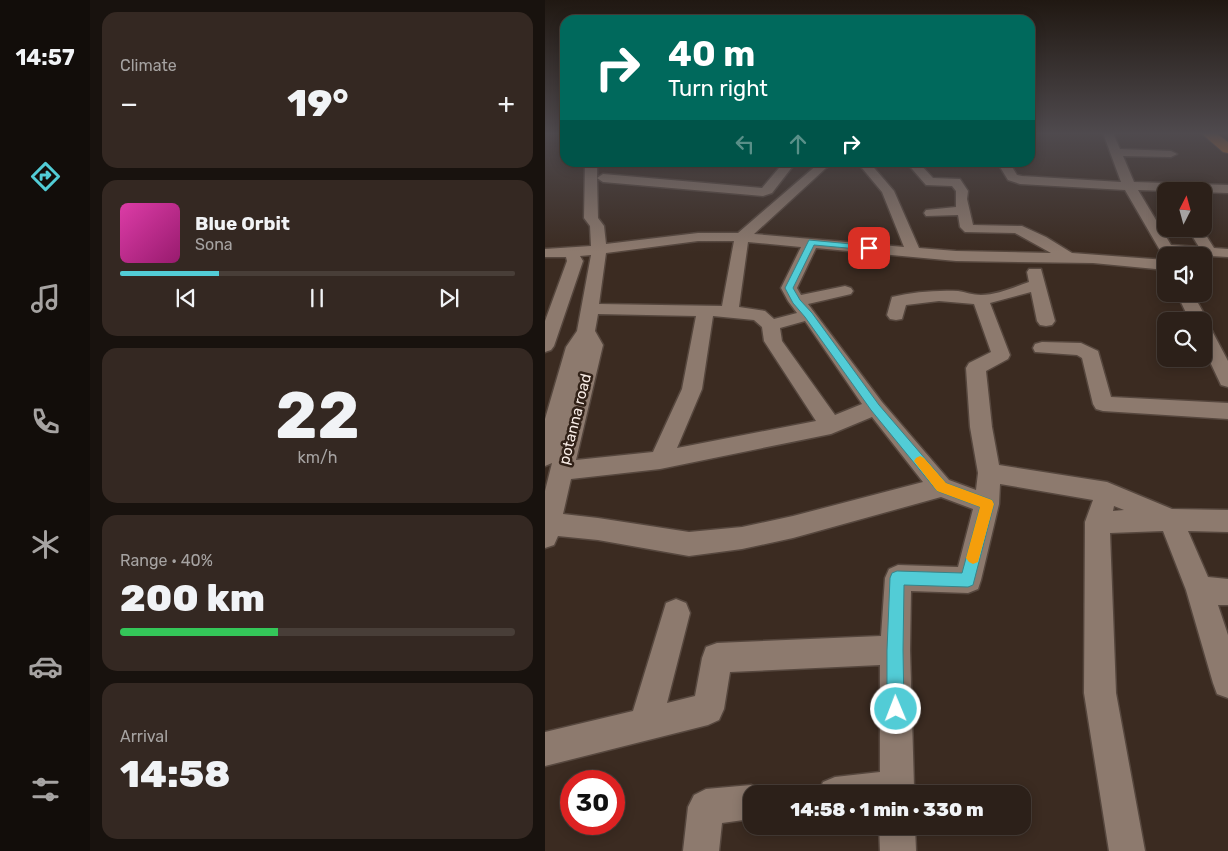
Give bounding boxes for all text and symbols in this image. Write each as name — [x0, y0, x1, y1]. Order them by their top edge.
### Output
text: 40 m — [668, 33, 755, 75]
icon: right — [585, 35, 650, 100]
text: 14:57 — [15, 44, 75, 71]
text: Climate — [120, 56, 177, 75]
text: Turn right — [668, 75, 768, 102]
text: 19° — [287, 80, 348, 126]
text: − — [120, 87, 138, 120]
text: + — [498, 87, 515, 120]
icon: left — [731, 130, 759, 158]
icon: ahead — [784, 130, 812, 158]
icon: right — [837, 130, 865, 158]
icon: directions — [28, 159, 63, 194]
north arrow — [1157, 182, 1213, 238]
map controls — [1157, 182, 1212, 367]
text: Blue Orbit — [195, 212, 290, 235]
pin — [848, 227, 890, 269]
icon: arrive — [855, 234, 883, 262]
text: Sona — [195, 235, 233, 254]
button: sound — [1157, 247, 1212, 302]
icon: music — [28, 281, 63, 316]
icon: previous — [172, 284, 200, 312]
icon: pause — [303, 284, 331, 312]
icon: next — [435, 284, 463, 312]
button: search — [1157, 312, 1212, 367]
street label: potanna road — [555, 372, 595, 466]
text: 22 — [275, 377, 360, 454]
icon: phone — [28, 404, 63, 439]
text: km/h — [298, 448, 337, 467]
icon: climate — [28, 527, 63, 562]
text: Range · 40% — [120, 551, 213, 570]
text: 200 km — [120, 575, 265, 621]
icon: car — [28, 649, 63, 684]
position arrow — [869, 682, 921, 734]
text: Arrival — [120, 727, 168, 746]
text: 14:58 — [120, 751, 230, 797]
speed limit sign: 30 — [560, 770, 625, 835]
icon: filters — [28, 772, 63, 807]
text: 14:58 · 1 min · 330 m — [790, 798, 984, 821]

